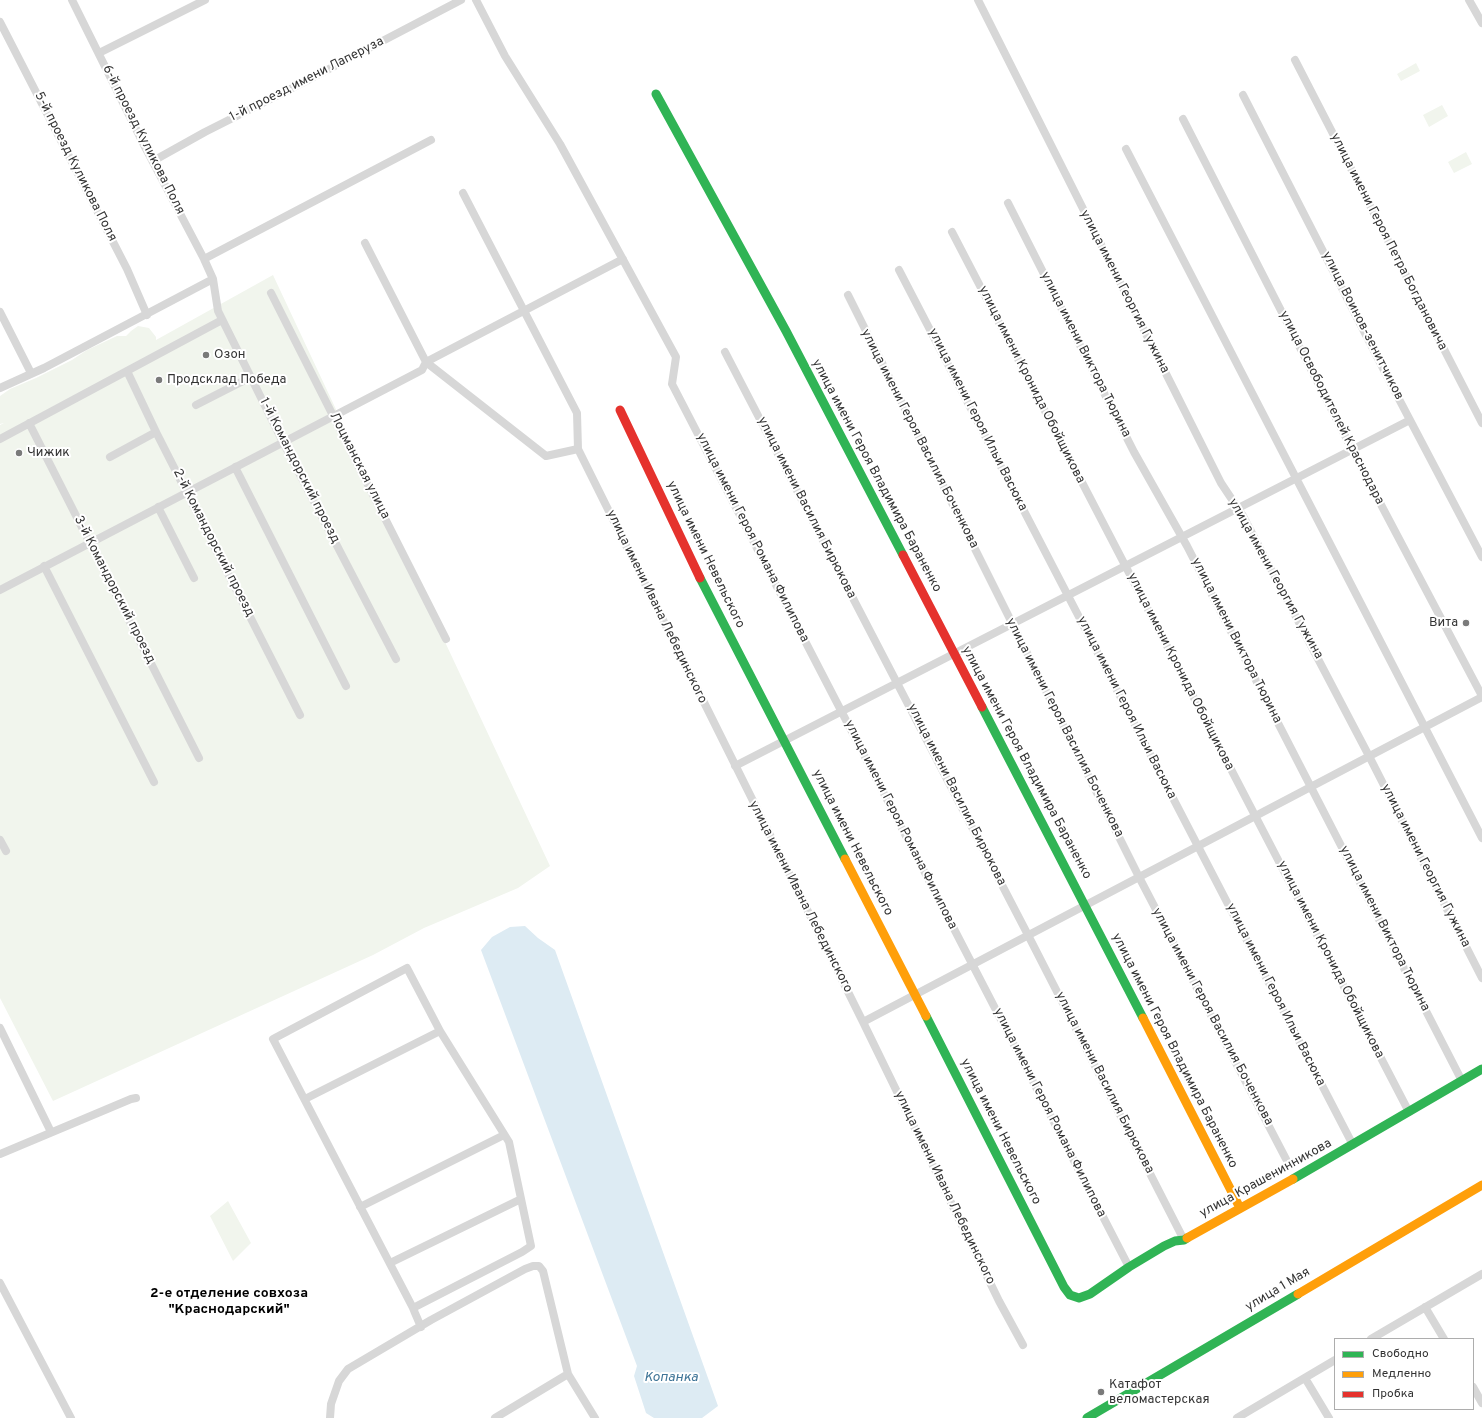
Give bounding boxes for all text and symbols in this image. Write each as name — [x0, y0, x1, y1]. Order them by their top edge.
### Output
street label: 1-й проезд имени Лаперуза — [227, 34, 387, 126]
street label: 6-й проезд Куликова Поля — [98, 63, 188, 217]
street label: 5-й проезд Куликова Поля — [30, 90, 120, 244]
street label: улица имени Героя Петра Богдановича — [1326, 131, 1450, 353]
street label: улица имени Георгия Гужина — [1076, 208, 1172, 376]
street label: улица Воинов-зенитчиков — [1318, 249, 1406, 403]
street label: улица имени Виктора Тюрина — [1036, 270, 1134, 440]
street label: улица имени Кронида Обойщикова — [974, 284, 1088, 486]
street label: улица Освободителей Краснодара — [1275, 309, 1387, 507]
street label: улица имени Героя Ильи Васюка — [924, 326, 1030, 514]
street label: улица имени Героя Василия Боченкова — [857, 327, 981, 551]
place label: Озон — [214, 347, 245, 363]
marker: Озон — [201, 350, 211, 360]
street label: улица имени Героя Владимира Бараненко — [808, 357, 944, 595]
place label: Продсклад Победа — [167, 372, 286, 388]
marker: Продсклад Победа — [154, 375, 164, 385]
street label: 1-й Командорский проезд — [255, 396, 343, 546]
street label: Лоцманская улица — [325, 410, 393, 522]
street label: улица имени Василия Бирюкова — [753, 415, 859, 601]
street label: улица имени Героя Романа Филипова — [692, 431, 812, 645]
place label: Чижик — [27, 445, 70, 461]
marker: Чижик — [14, 448, 24, 458]
street label: 2-й Командорский проезд — [169, 466, 257, 620]
street label: улица имени Невельского — [663, 479, 747, 631]
street label: улица имени Георгия Гужина — [1224, 496, 1326, 662]
street label: улица имени Ивана Лебединского — [602, 508, 710, 706]
street label: 3-й Командорский проезд — [70, 514, 158, 666]
street label: улица имени Виктора Тюрина — [1187, 556, 1285, 726]
street label: улица имени Кронида Обойщикова — [1123, 571, 1237, 773]
street label: улица имени Героя Ильи Васюка — [1073, 614, 1179, 802]
place label: Вита — [1429, 615, 1458, 631]
street label: улица имени Героя Василия Боченкова — [1002, 616, 1126, 840]
marker: Вита — [1461, 618, 1471, 628]
street label: улица имени Героя Владимира Бараненко — [958, 644, 1094, 882]
street label: улица имени Василия Бирюкова — [903, 702, 1009, 888]
street label: улица имени Героя Романа Филипова — [840, 718, 960, 932]
street label: улица имени Невельского — [808, 767, 896, 919]
street label: улица имени Георгия Гужина — [1377, 782, 1473, 950]
street label: улица имени Ивана Лебединского — [745, 798, 855, 996]
street label: улица имени Виктора Тюрина — [1335, 844, 1433, 1014]
street label: улица имени Кронида Обойщикова — [1273, 859, 1387, 1061]
street label: улица имени Героя Ильи Васюка — [1222, 901, 1328, 1089]
street label: улица имени Героя Василия Боченкова — [1148, 906, 1276, 1128]
street label: улица имени Героя Владимира Бараненко — [1108, 931, 1240, 1171]
street label: улица имени Василия Бирюкова — [1051, 990, 1157, 1176]
street label: улица имени Героя Романа Филипова — [989, 1006, 1109, 1220]
street label: улица имени Невельского — [956, 1056, 1044, 1208]
street label: улица имени Ивана Лебединского — [890, 1089, 998, 1287]
street label: улица Крашенинникова — [1197, 1136, 1335, 1222]
street label: улица 1 Мая — [1243, 1265, 1313, 1315]
district label: 2-е отделение совхоза "Краснодарский" — [150, 1286, 308, 1318]
legend — [1334, 1338, 1474, 1410]
text: Свободно — [1372, 1346, 1429, 1362]
text: Медленно — [1372, 1366, 1431, 1382]
water label: Копанка — [644, 1370, 698, 1386]
place label: Катафот веломастерская — [1109, 1377, 1210, 1408]
text: Пробка — [1372, 1386, 1414, 1402]
marker: Катафот веломастерская — [1096, 1387, 1106, 1397]

